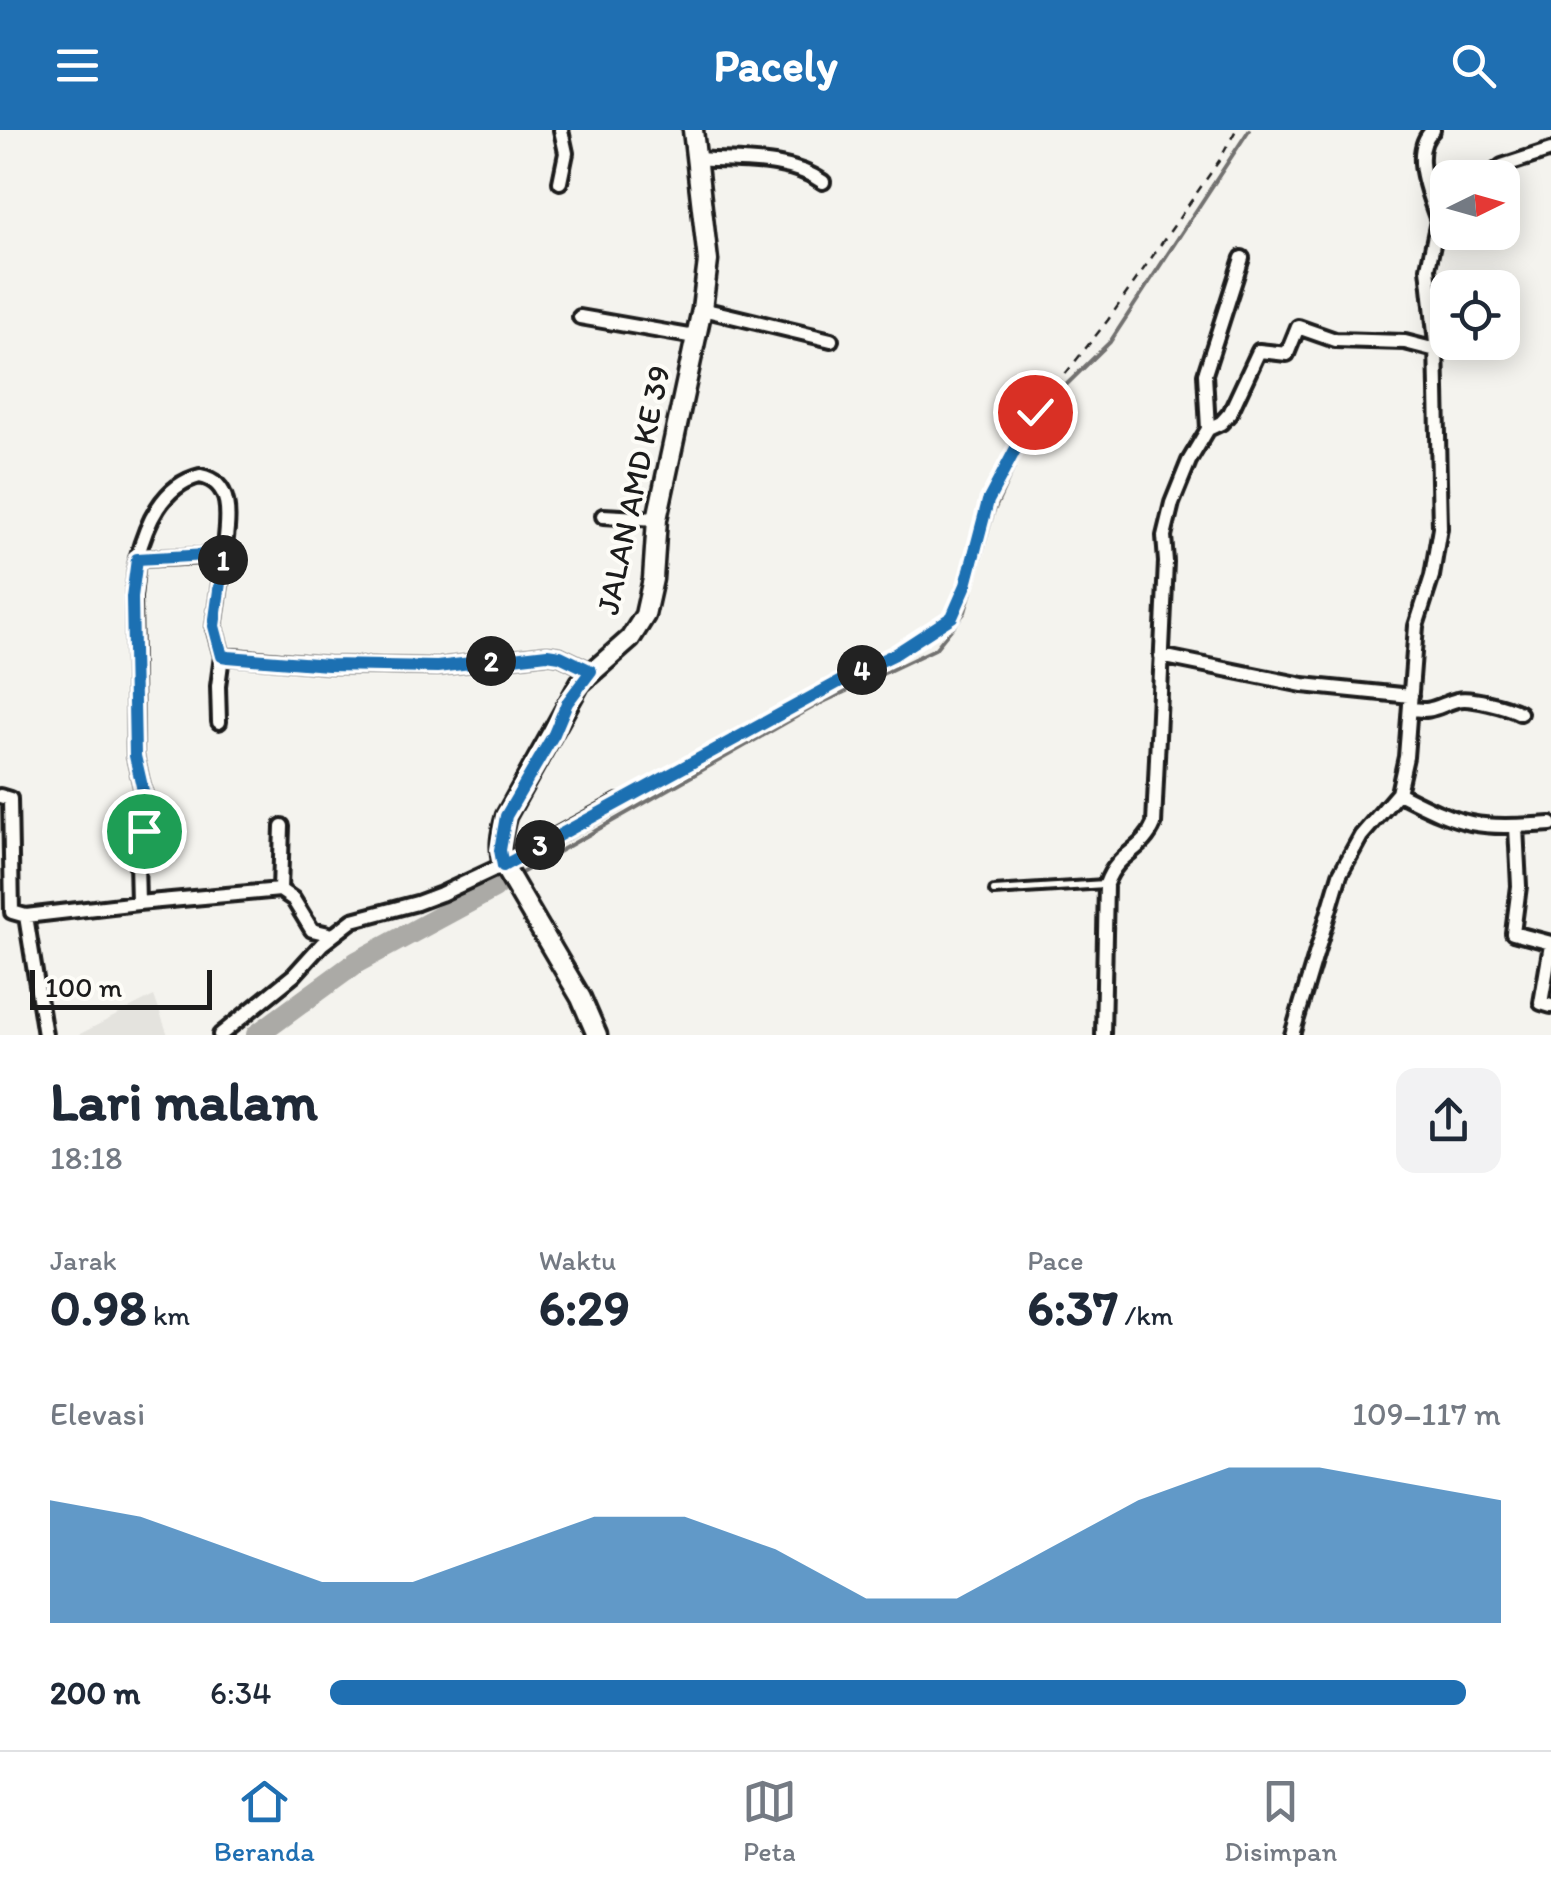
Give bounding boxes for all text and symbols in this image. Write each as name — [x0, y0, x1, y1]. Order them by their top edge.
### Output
icon: menu — [50, 38, 105, 93]
text: Pacely — [713, 38, 838, 92]
icon: search — [1446, 38, 1501, 93]
north arrow — [1430, 160, 1520, 250]
map controls — [1430, 160, 1520, 360]
button: locate — [1430, 270, 1520, 360]
street label: JALAN AMD KE 39 — [588, 362, 678, 618]
pin — [993, 370, 1078, 455]
icon: check — [1008, 385, 1063, 440]
pin: 1 — [198, 535, 248, 585]
text: 1 — [217, 543, 230, 577]
pin: 2 — [466, 636, 516, 686]
text: 2 — [484, 644, 498, 678]
pin: 4 — [837, 645, 887, 695]
text: 4 — [854, 653, 870, 687]
pin — [102, 789, 187, 874]
icon: arrive — [117, 804, 172, 859]
pin: 3 — [515, 820, 565, 870]
text: 3 — [532, 828, 548, 862]
scale bar — [30, 965, 212, 1010]
text: 100 m — [45, 970, 122, 1004]
text: Lari malam — [50, 1068, 318, 1134]
button: share — [1396, 1068, 1501, 1173]
text: 18:18 — [50, 1139, 123, 1177]
text: Jarak — [50, 1243, 117, 1277]
text: Waktu — [539, 1243, 616, 1277]
text: Pace — [1027, 1243, 1083, 1277]
text: 0.98 — [50, 1277, 147, 1338]
text: 6:29 — [539, 1277, 630, 1338]
text: 6:37 — [1027, 1277, 1118, 1338]
text: km — [147, 1298, 190, 1332]
text: /km — [1118, 1298, 1173, 1332]
text: Elevasi — [50, 1395, 145, 1433]
text: 109–117 m — [1352, 1395, 1501, 1433]
text: 200 m — [50, 1674, 140, 1712]
text: 6:34 — [210, 1674, 271, 1712]
tab: Beranda — [214, 1774, 315, 1868]
tab: Peta — [742, 1774, 797, 1868]
tab: Disimpan — [1224, 1774, 1337, 1868]

